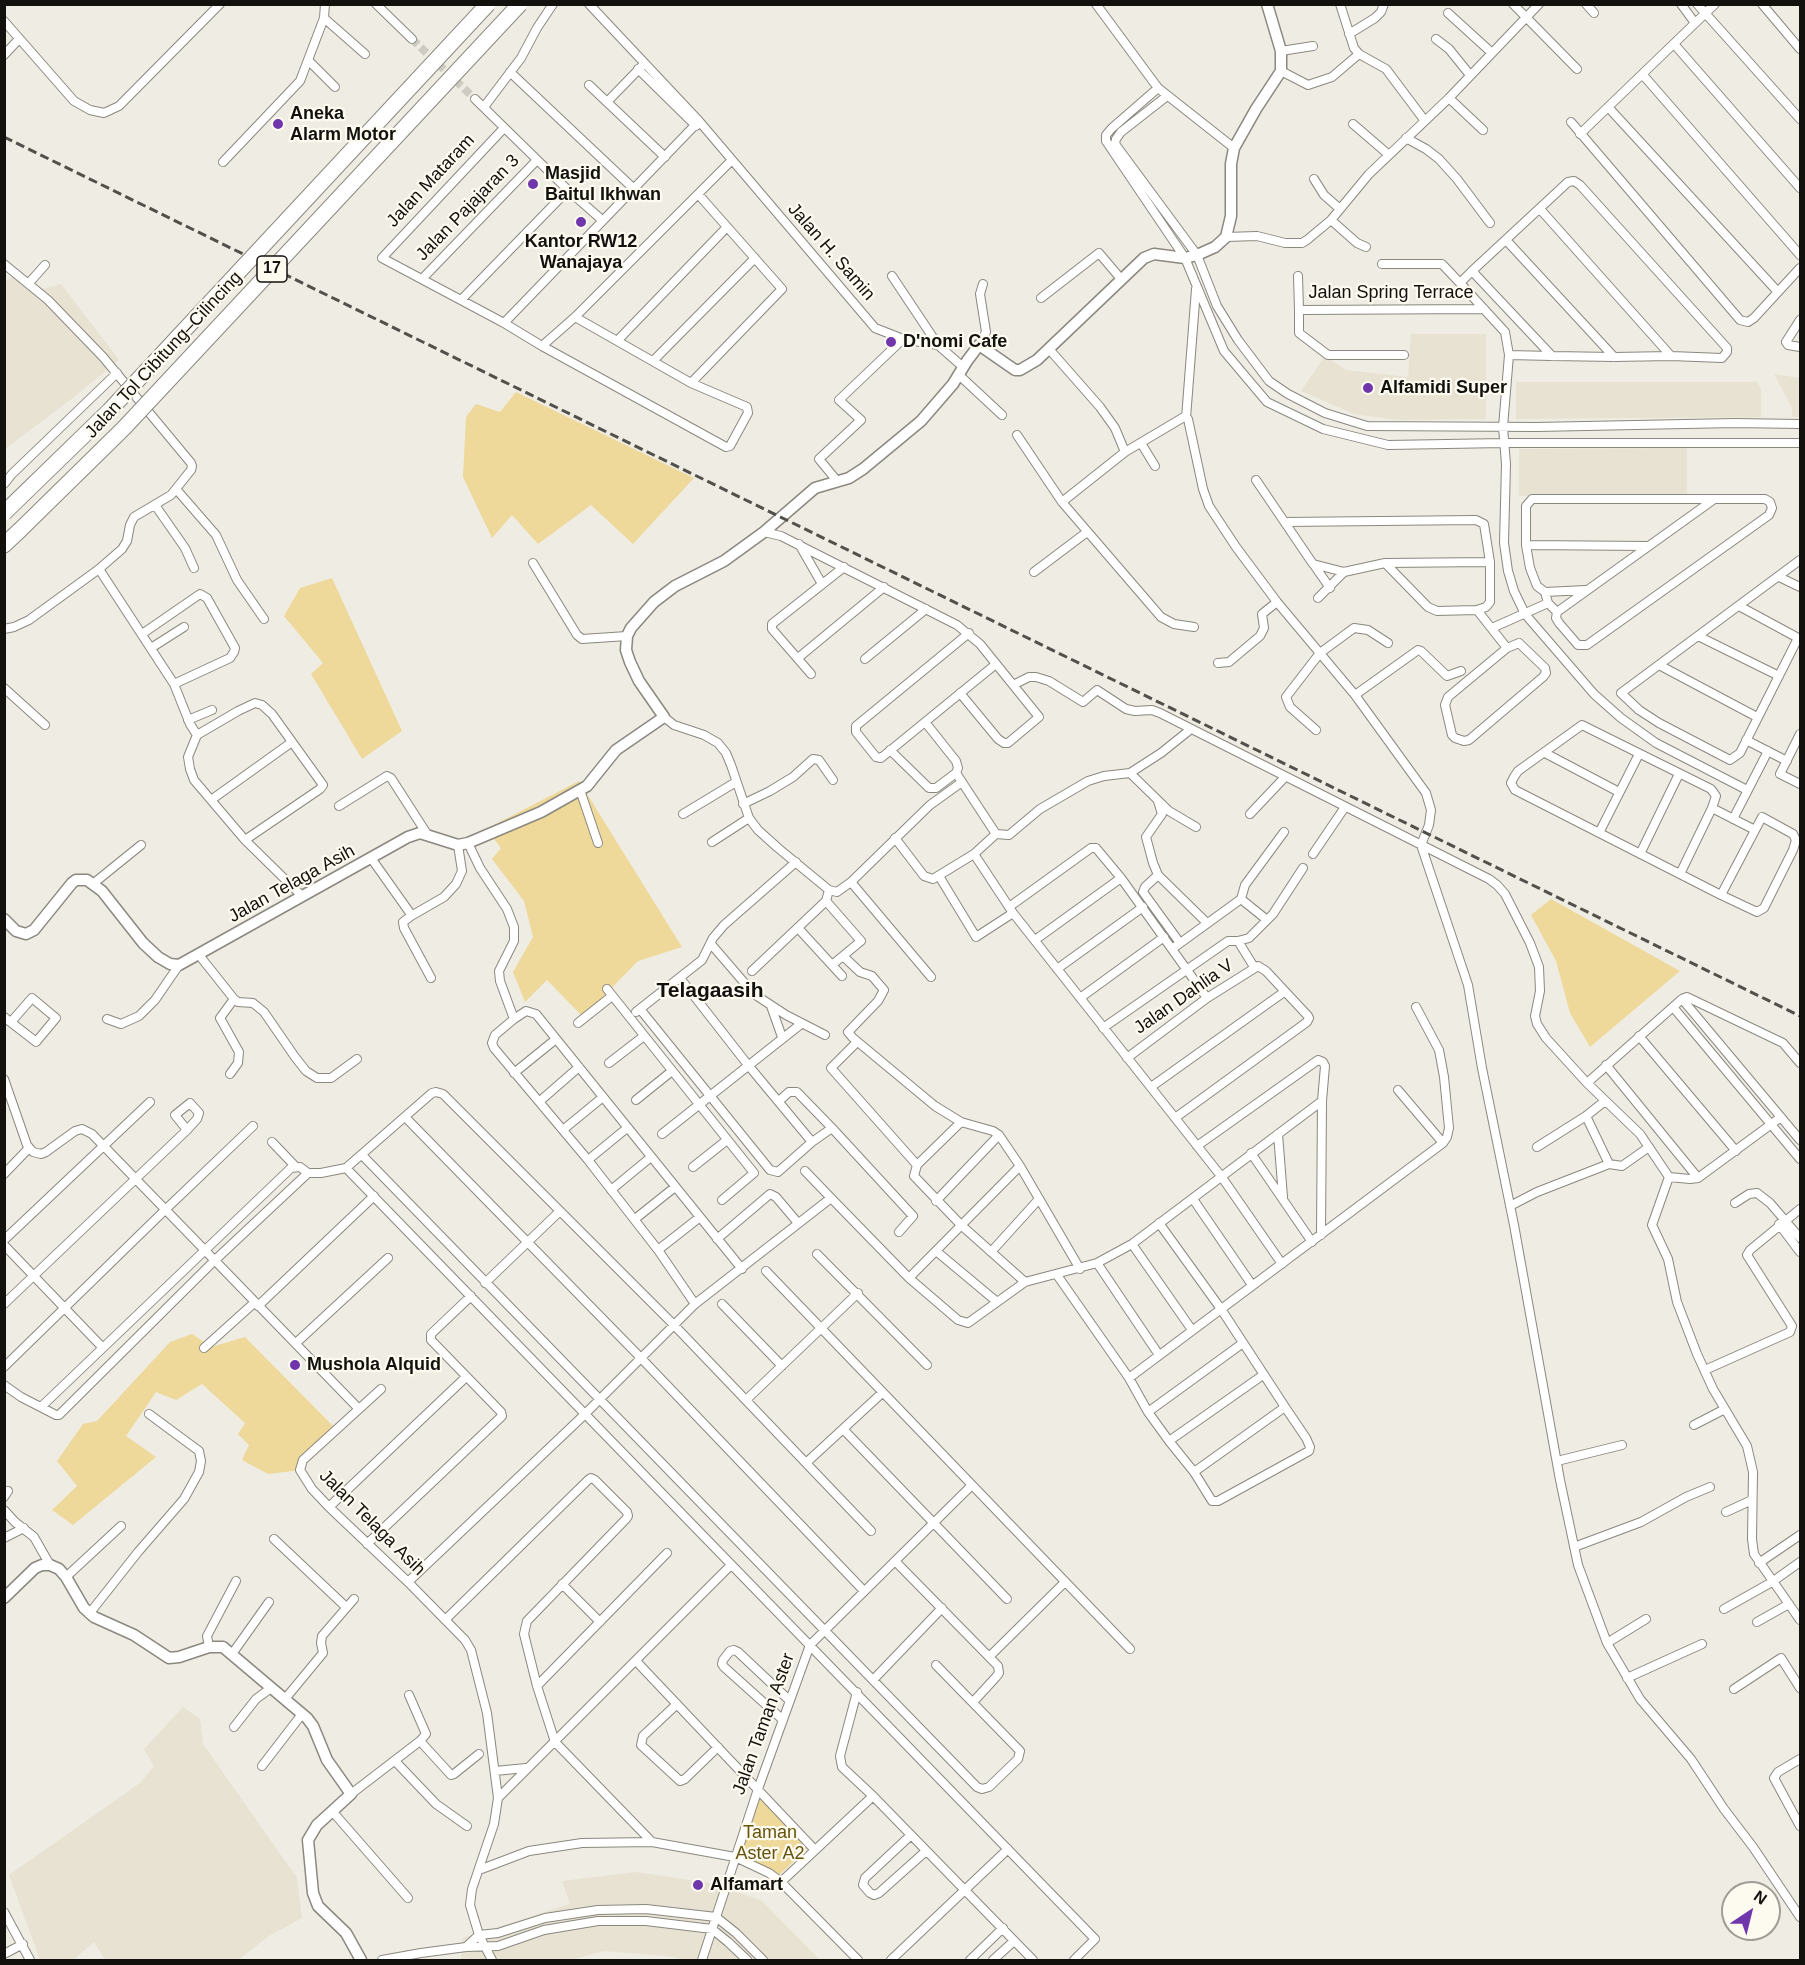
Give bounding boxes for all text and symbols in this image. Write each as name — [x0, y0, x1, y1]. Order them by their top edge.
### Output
place label: Aneka Alarm Motor — [290, 103, 396, 146]
marker: Aneka Alarm Motor — [271, 117, 285, 131]
street label: Jalan Mataram — [383, 130, 479, 232]
street label: Jalan Pajajaran 3 — [412, 150, 524, 266]
place label: Masjid Baitul Ikhwan — [545, 163, 661, 206]
marker: Masjid Baitul Ikhwan — [526, 177, 540, 191]
street label: Jalan H. Samin — [783, 199, 879, 305]
marker: Kantor RW12 Wanajaya — [574, 215, 588, 229]
place label: Kantor RW12 Wanajaya — [525, 231, 637, 274]
road number: 17 — [257, 256, 287, 282]
street label: Jalan Tol Cibitung–Cilincing — [81, 267, 247, 443]
street label: Jalan Spring Terrace — [1308, 282, 1474, 304]
place label: D'nomi Cafe — [903, 331, 1007, 353]
marker: D'nomi Cafe — [884, 335, 898, 349]
place label: Alfamidi Super — [1380, 377, 1507, 399]
marker: Alfamidi Super — [1361, 381, 1375, 395]
street label: Jalan Telaga Asih — [225, 840, 359, 928]
street label: Jalan Dahlia V — [1130, 955, 1238, 1039]
district label: Telagaasih — [657, 978, 763, 1004]
place label: Mushola Alquid — [307, 1354, 441, 1376]
marker: Mushola Alquid — [288, 1358, 302, 1372]
street label: Jalan Telaga Asih — [314, 1465, 430, 1581]
street label: Jalan Taman Aster — [728, 1650, 800, 1798]
park label: Taman Aster A2 — [735, 1822, 805, 1864]
place label: Alfamart — [710, 1874, 783, 1896]
marker: Alfamart — [691, 1878, 705, 1892]
north arrow — [1721, 1881, 1781, 1941]
text: N — [1751, 1887, 1770, 1908]

